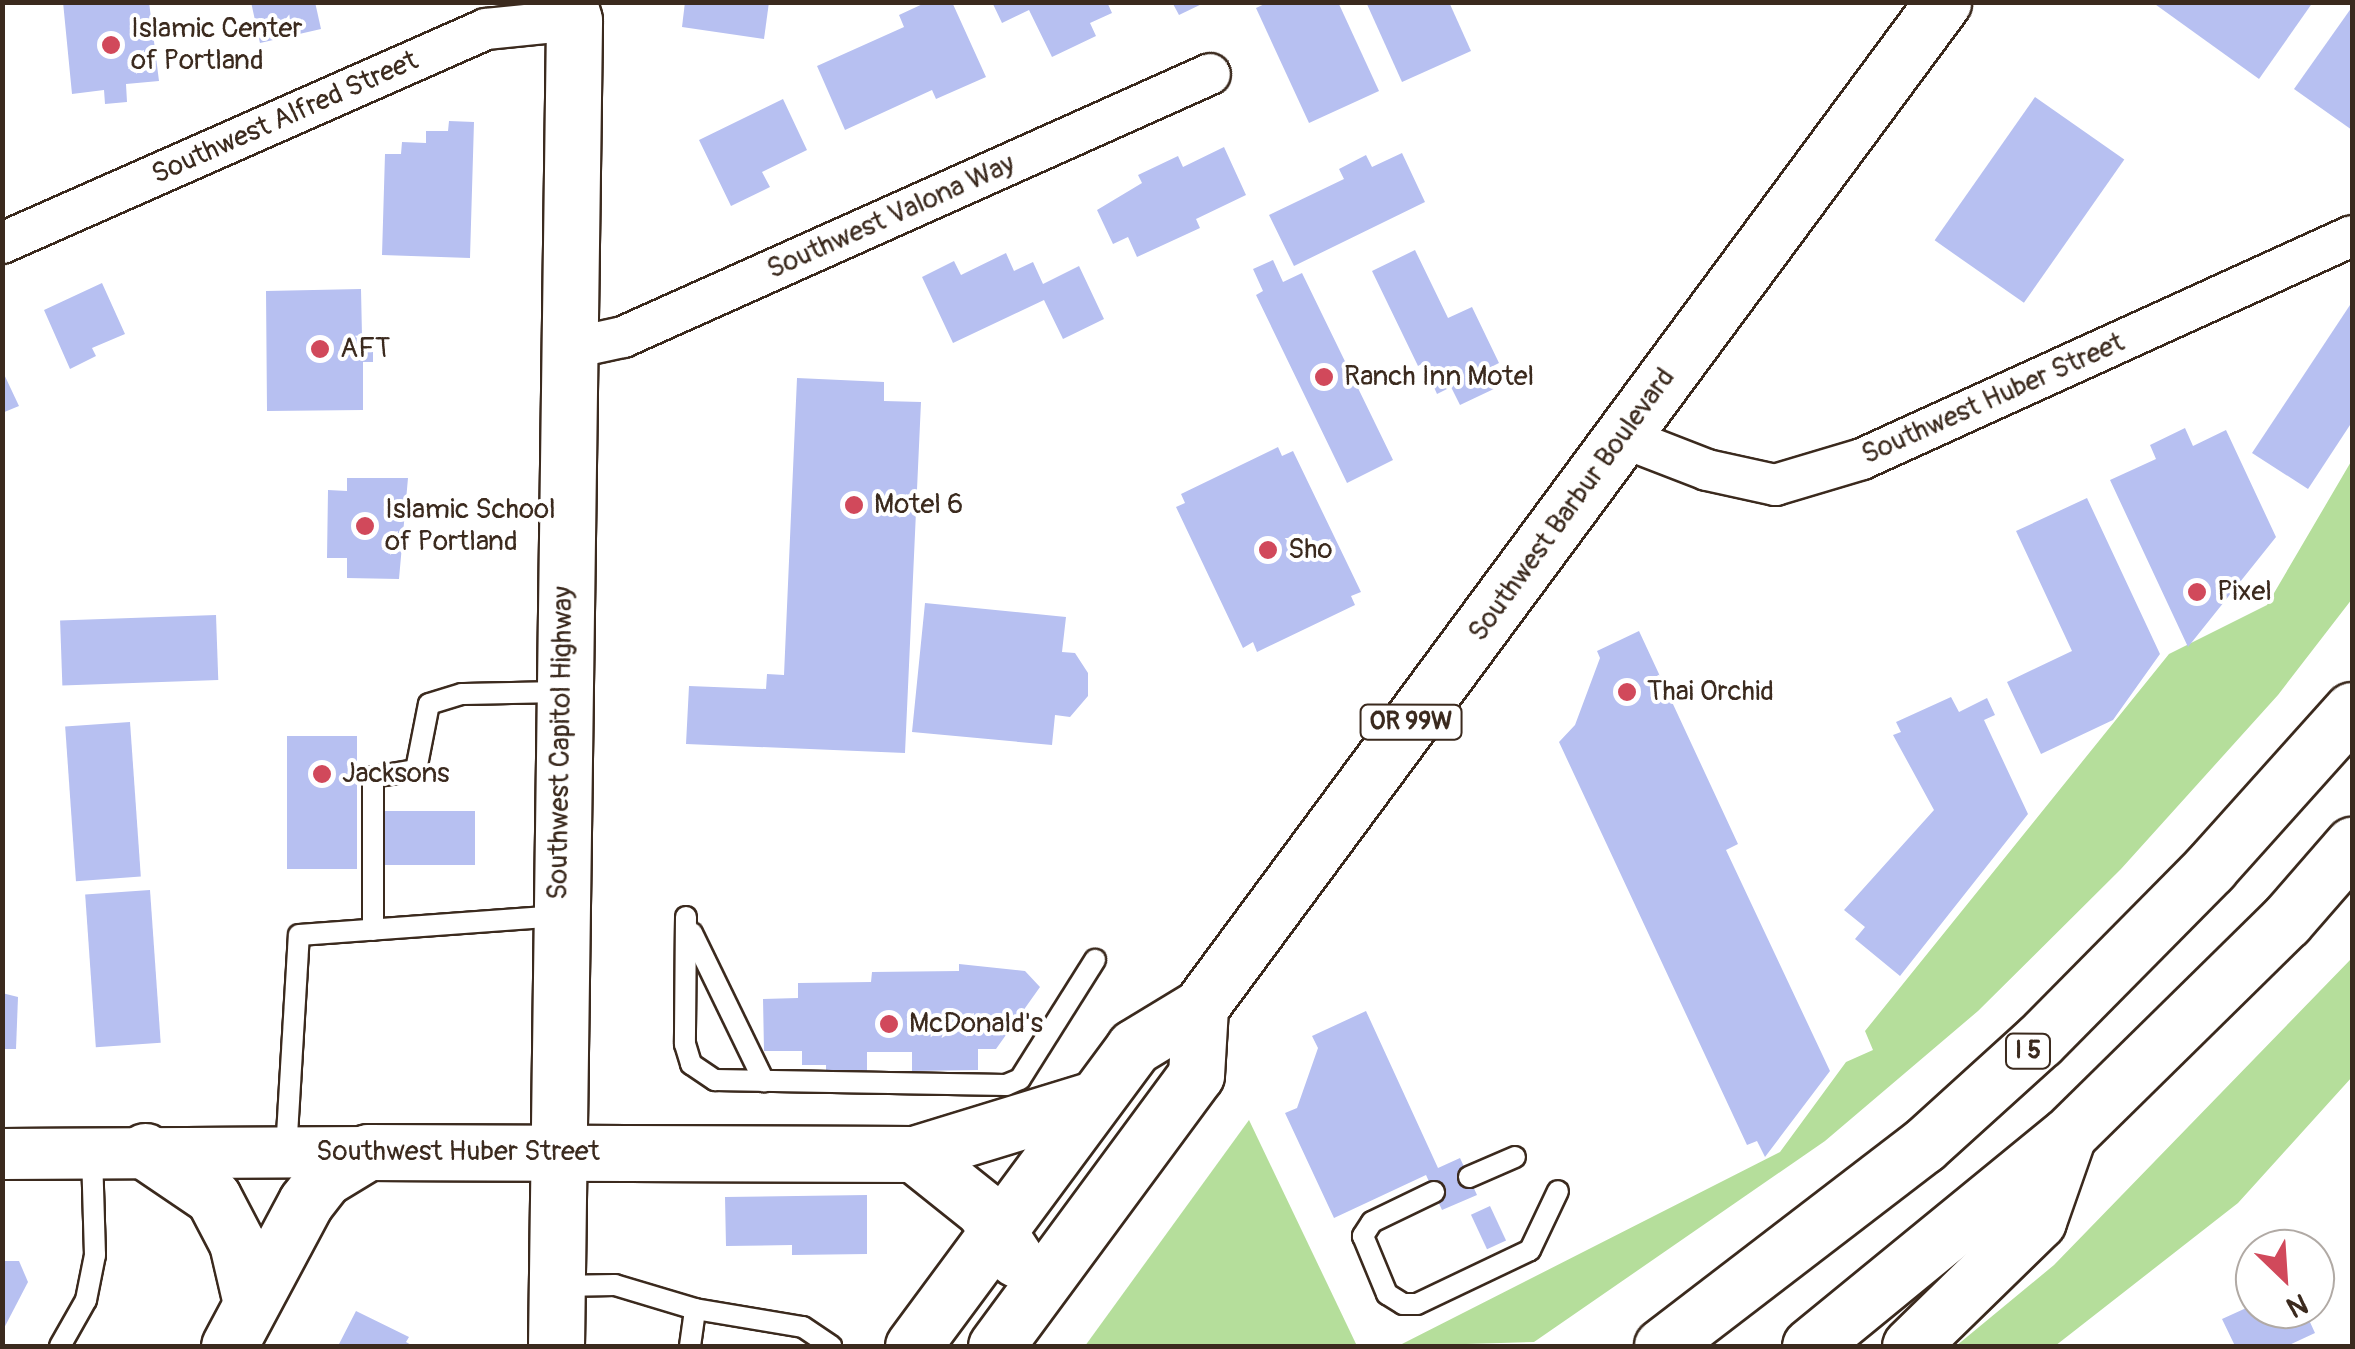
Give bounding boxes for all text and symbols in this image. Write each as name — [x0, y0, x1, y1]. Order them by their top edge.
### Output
place label: Islamic Center of Portland — [131, 12, 302, 78]
marker: Islamic Center of Portland — [100, 34, 122, 56]
street label: Southwest Alfred Street — [147, 44, 423, 192]
street label: Southwest Valona Way — [762, 147, 1020, 287]
street label: Southwest Huber Street — [1857, 326, 2129, 472]
place label: AFT — [340, 332, 391, 366]
marker: AFT — [309, 338, 331, 360]
place label: Ranch Inn Motel — [1344, 360, 1534, 394]
street label: Southwest Barbur Boulevard — [1462, 362, 1682, 648]
marker: Ranch Inn Motel — [1313, 366, 1335, 388]
place label: Motel 6 — [874, 488, 963, 522]
place label: Islamic School of Portland — [385, 493, 556, 559]
marker: Motel 6 — [843, 494, 865, 516]
marker: Islamic School of Portland — [354, 515, 376, 537]
place label: Sho — [1288, 533, 1332, 567]
marker: Sho — [1257, 539, 1279, 561]
place label: Pixel — [2217, 575, 2272, 609]
marker: Pixel — [2186, 581, 2208, 603]
street label: Southwest Capitol Highway — [541, 586, 581, 900]
place label: Thai Orchid — [1647, 675, 1774, 709]
marker: Thai Orchid — [1616, 681, 1638, 703]
road number: OR 99W — [1358, 702, 1464, 742]
place label: Jacksons — [342, 757, 449, 791]
marker: Jacksons — [311, 763, 333, 785]
place label: McDonald's — [909, 1007, 1043, 1041]
marker: McDonald's — [878, 1013, 900, 1035]
road number: I 5 — [2003, 1031, 2053, 1071]
street label: Southwest Huber Street — [316, 1135, 600, 1169]
north arrow — [2235, 1229, 2335, 1329]
text: N — [2281, 1285, 2313, 1325]

